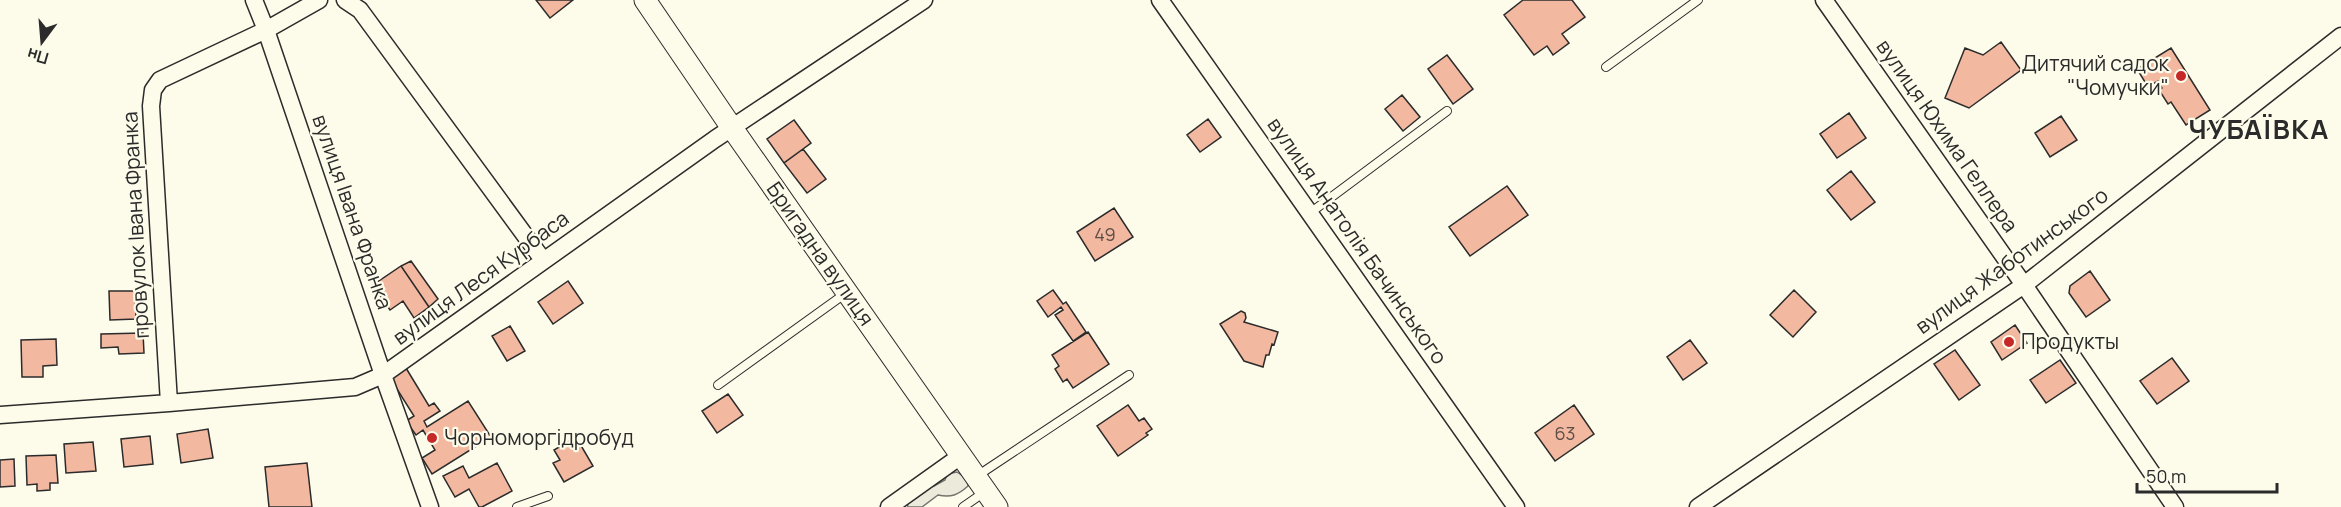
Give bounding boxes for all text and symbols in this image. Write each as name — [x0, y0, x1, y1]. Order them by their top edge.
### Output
north arrow — [12, 12, 72, 72]
street label: вулиця Юхима Геллера — [1871, 33, 2025, 237]
text: Пн — [24, 43, 51, 70]
place label: Дитячий садок "Чомучки" — [2022, 49, 2170, 101]
marker: Дитячий садок "Чомучки" — [2174, 69, 2188, 83]
district label: ЧУБАЇВКА — [2188, 110, 2330, 147]
street label: провулок Івана Франка — [115, 111, 155, 339]
street label: вулиця Івана Франка — [306, 111, 399, 313]
street label: вулиця Анатолія Бачинського — [1262, 111, 1454, 369]
street label: Бригадна вулиця — [761, 176, 881, 331]
street label: вулиця Жаботинського — [1909, 181, 2113, 340]
street label: вулиця Леся Курбаса — [387, 204, 574, 351]
house number: 49 — [1094, 222, 1116, 246]
place label: Продукты — [2021, 327, 2119, 355]
marker: Продукты — [2002, 335, 2016, 349]
house number: 63 — [1554, 421, 1576, 445]
place label: Чорноморгідробуд — [444, 423, 634, 451]
marker: Чорноморгідробуд — [425, 431, 439, 445]
scale bar — [2137, 456, 2276, 494]
text: 50 m — [2146, 464, 2186, 488]

